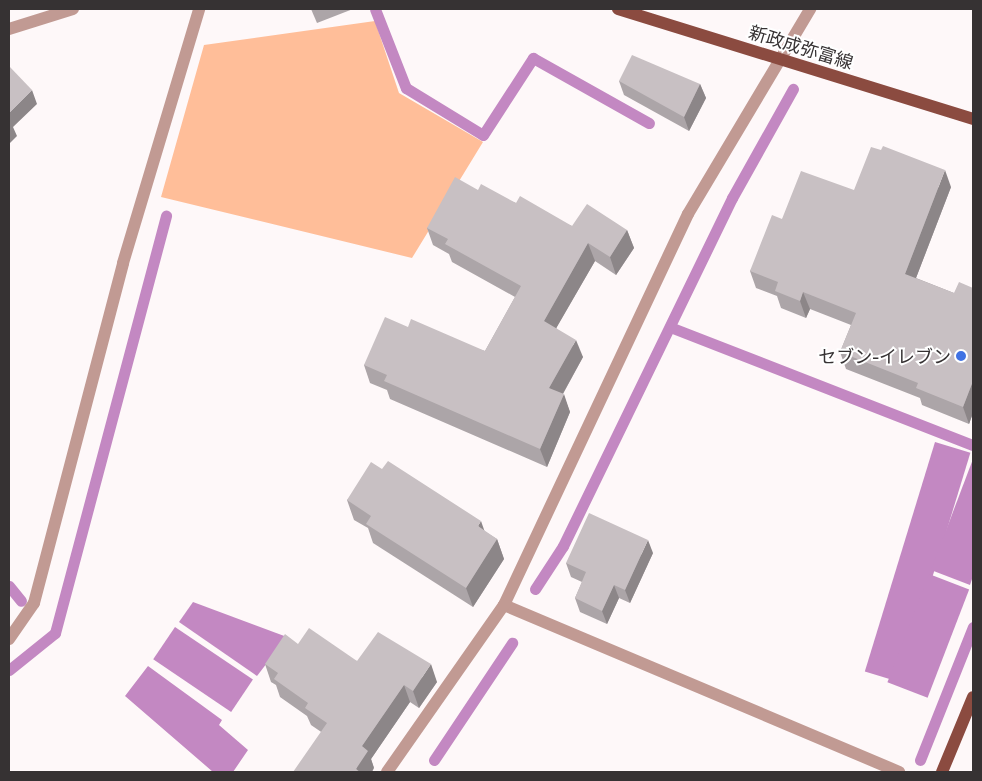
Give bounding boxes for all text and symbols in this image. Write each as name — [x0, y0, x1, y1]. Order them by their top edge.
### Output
street label: 新政成弥富線 — [746, 21, 856, 73]
place label: セブン-イレブン — [818, 345, 951, 367]
marker: セブン-イレブン — [955, 350, 967, 362]

